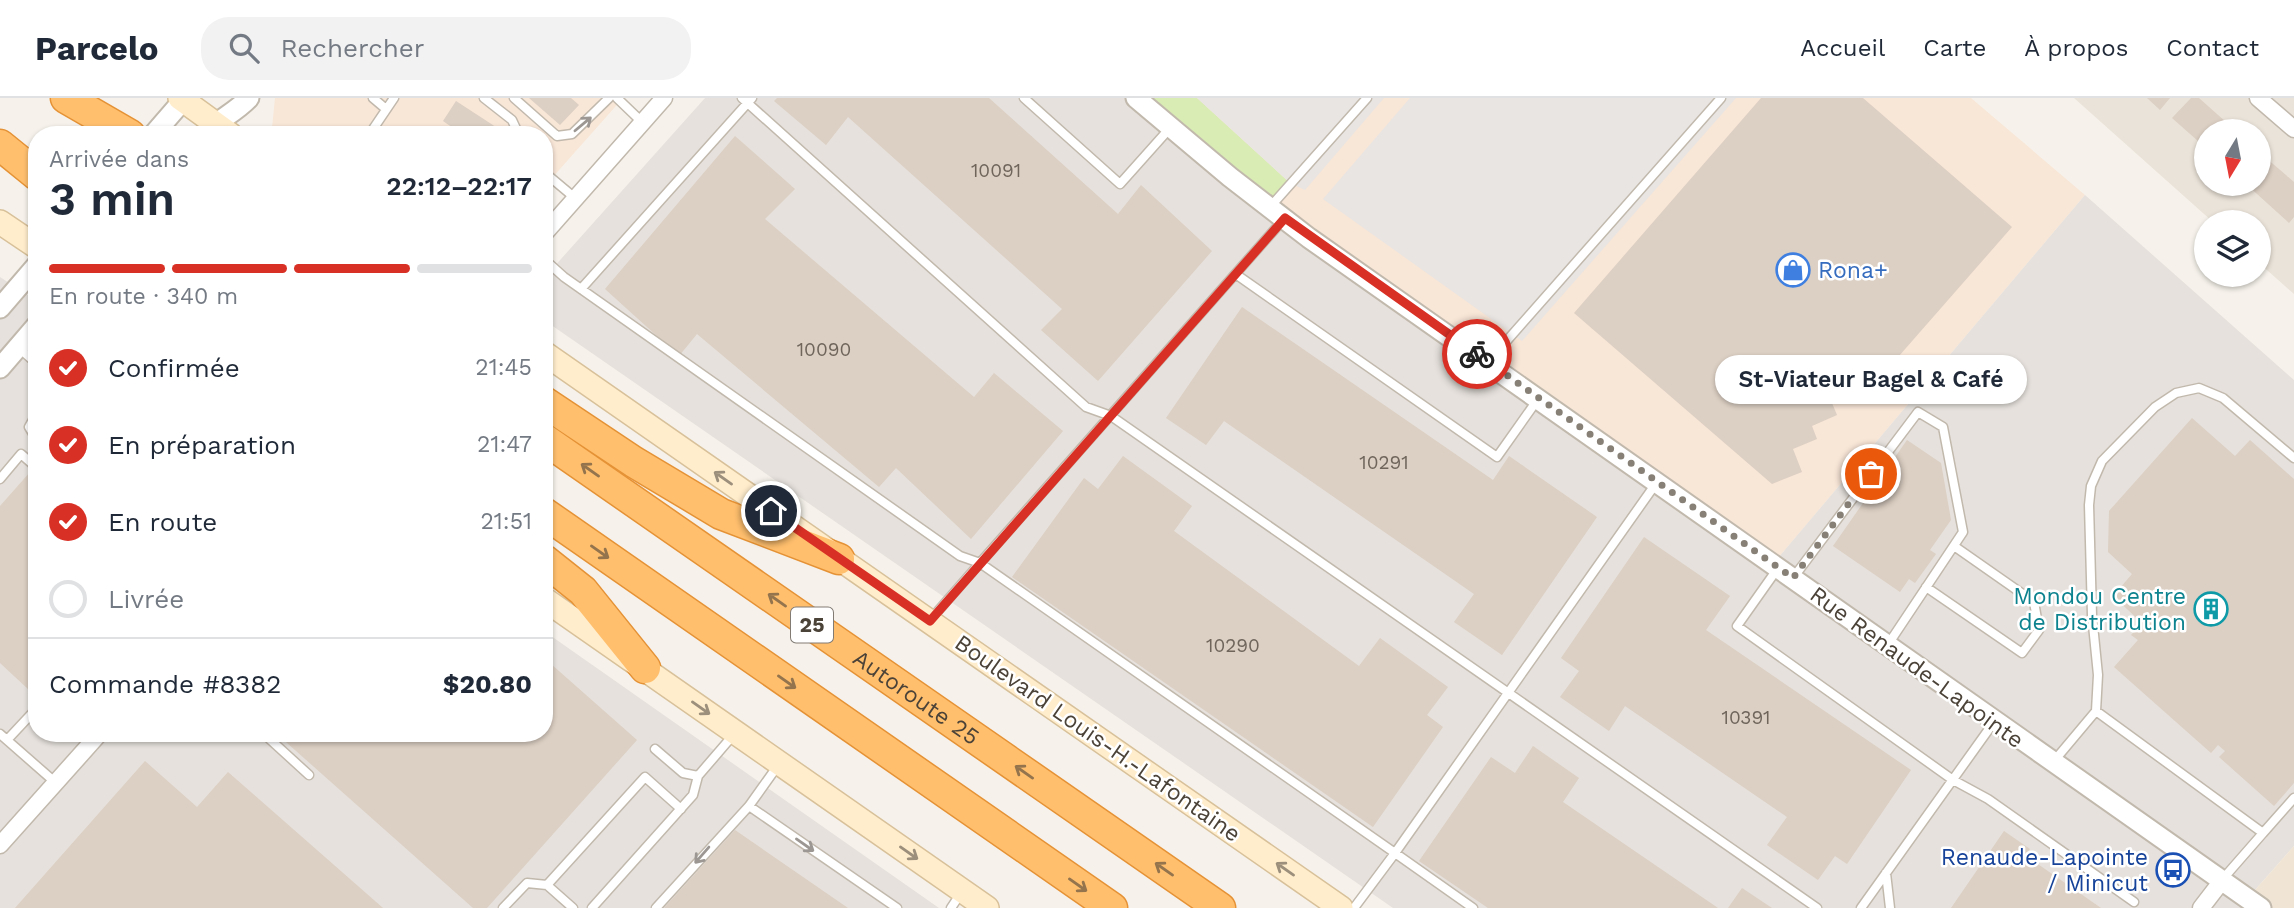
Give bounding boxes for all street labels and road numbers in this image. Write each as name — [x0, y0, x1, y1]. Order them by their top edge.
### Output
street label: Rue Renaude-Lapointe — [1805, 581, 2029, 754]
road number: 25 — [791, 608, 833, 642]
street label: Boulevard Louis-H.-Lafontaine — [950, 629, 1246, 848]
street label: Autoroute 25 — [848, 645, 984, 751]

